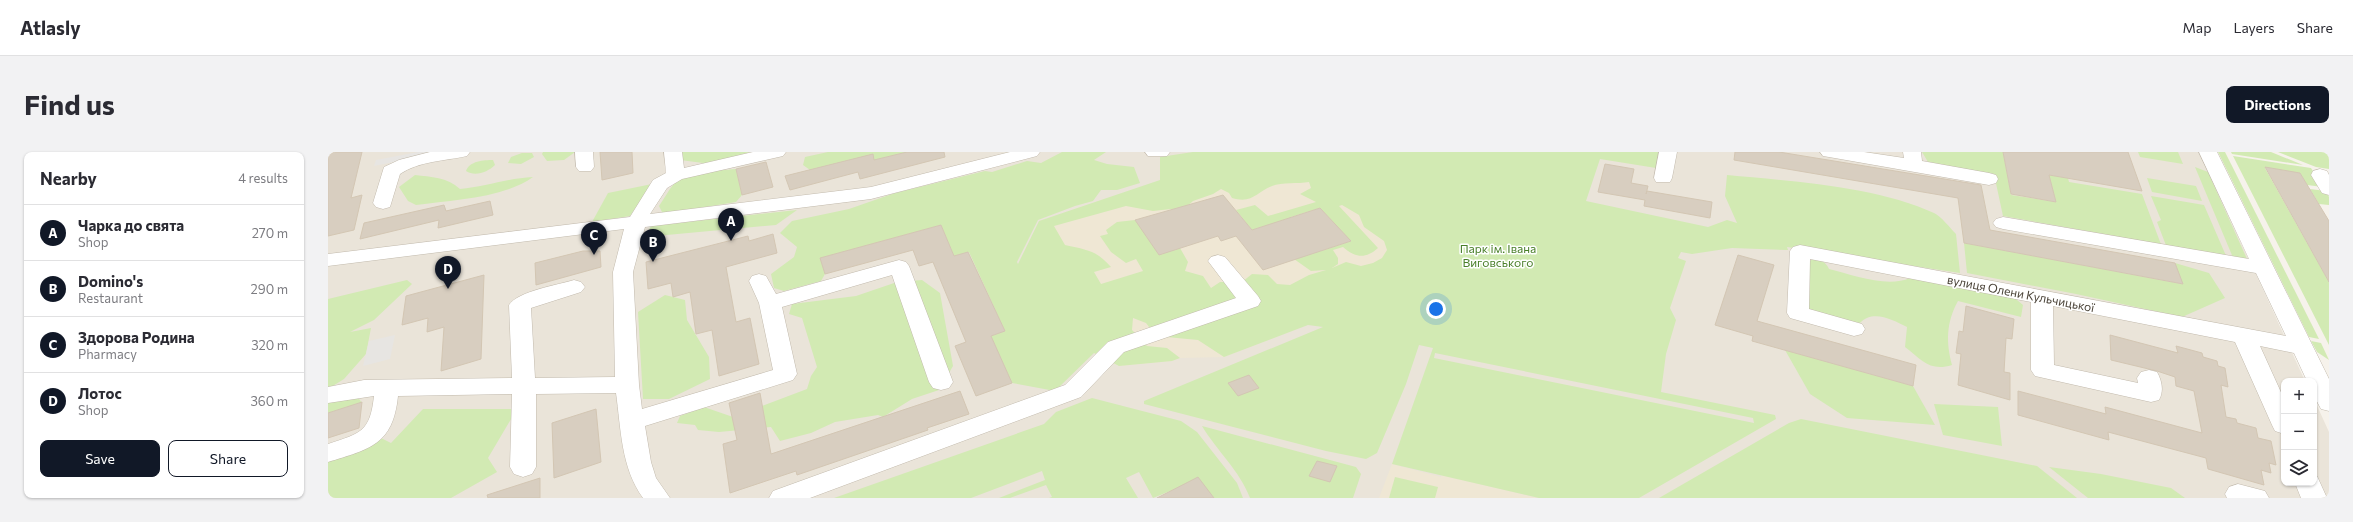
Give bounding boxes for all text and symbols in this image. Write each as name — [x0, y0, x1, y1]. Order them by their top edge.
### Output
text: Atlasly — [20, 16, 81, 39]
text: Map — [2183, 19, 2211, 36]
text: Layers — [2233, 19, 2275, 36]
text: Share — [2297, 19, 2333, 36]
button: Directions — [2226, 86, 2329, 123]
text: Find us — [24, 87, 115, 121]
text: Nearby — [40, 168, 97, 189]
text: 4 results — [238, 170, 288, 186]
pin: A — [718, 208, 744, 241]
text: Чарка до свята — [78, 216, 184, 234]
pin: C — [581, 222, 607, 255]
text: A — [48, 225, 58, 241]
text: 270 m — [252, 225, 288, 241]
pin: B — [640, 229, 666, 262]
text: Shop — [78, 234, 109, 250]
park label: Парк ім. Івана Виговського — [1460, 241, 1536, 269]
pin: D — [435, 256, 461, 289]
text: Domino's — [78, 272, 143, 290]
street label: вулиця Олени Кульчицької — [1946, 272, 2097, 314]
text: B — [49, 281, 57, 297]
text: 290 m — [251, 281, 288, 297]
text: Restaurant — [78, 290, 143, 306]
your location — [1426, 299, 1446, 319]
text: Здорова Родина — [78, 328, 195, 346]
text: C — [49, 337, 57, 353]
text: 320 m — [251, 337, 288, 353]
text: Pharmacy — [78, 346, 137, 362]
map controls — [2281, 378, 2317, 486]
button: + — [2281, 378, 2317, 414]
text: Лотос — [78, 384, 122, 402]
text: D — [48, 393, 58, 409]
text: 360 m — [250, 393, 288, 409]
text: Shop — [78, 402, 109, 418]
button: − — [2281, 414, 2317, 450]
button: Save — [40, 440, 160, 477]
button: Share — [168, 440, 288, 477]
button: layers — [2281, 450, 2317, 486]

